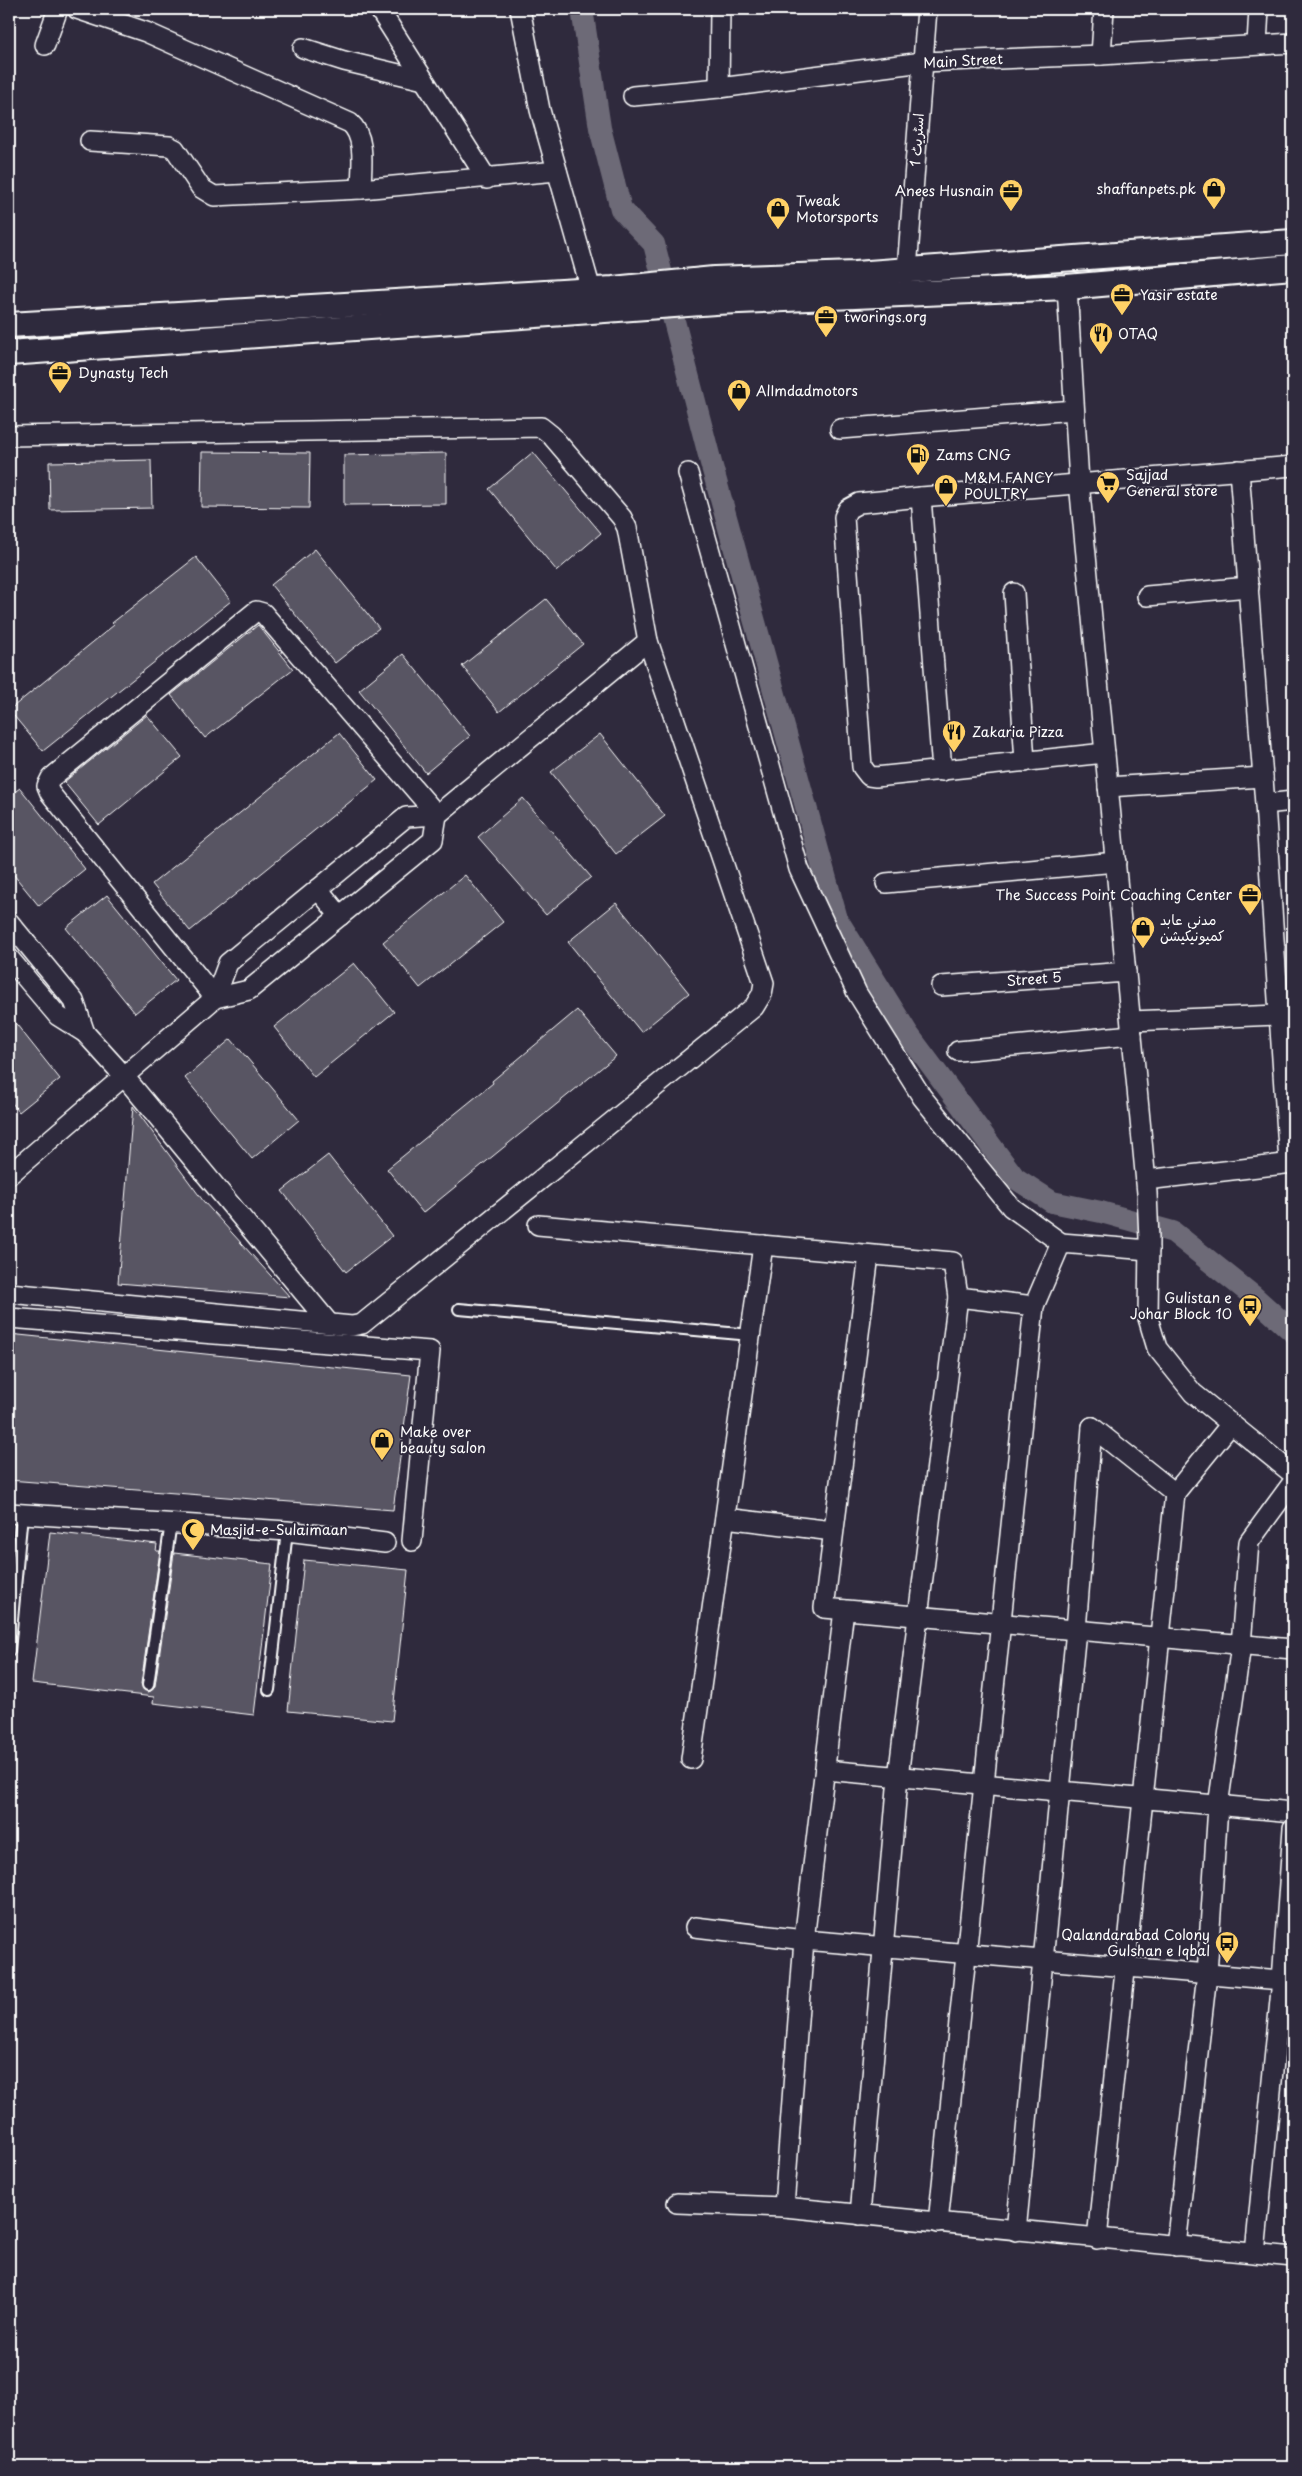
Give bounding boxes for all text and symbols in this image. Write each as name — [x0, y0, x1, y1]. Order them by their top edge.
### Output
street label: Main Street — [923, 48, 1004, 73]
street label: اسٹریٹ 1 — [904, 113, 929, 167]
shop icon: shaffanpets.pk — [1201, 176, 1227, 210]
office icon: Anees Husnain — [998, 178, 1024, 212]
place label: shaffanpets.pk — [1097, 178, 1196, 199]
place label: Anees Husnain — [895, 180, 994, 201]
place label: Tweak Motorsports — [796, 190, 879, 227]
shop icon: Tweak Motorsports — [765, 196, 791, 230]
office icon: Yasir estate — [1109, 282, 1135, 316]
place label: Yasir estate — [1140, 284, 1218, 305]
office icon: tworings.org — [813, 304, 839, 338]
place label: tworings.org — [844, 306, 927, 327]
restaurant icon: OTAQ — [1088, 321, 1114, 355]
place label: OTAQ — [1118, 323, 1158, 344]
office icon: Dynasty Tech — [47, 360, 73, 394]
place label: Dynasty Tech — [78, 362, 169, 383]
shop icon: AlImdadmotors — [726, 378, 752, 412]
place label: AlImdadmotors — [756, 380, 858, 401]
fuel station icon: Zams CNG — [905, 442, 931, 476]
place label: Zams CNG — [936, 444, 1011, 465]
place label: Sajjad General store — [1126, 464, 1218, 501]
place label: M&M FANCY POULTRY — [964, 467, 1053, 504]
supermarket icon: Sajjad General store — [1095, 470, 1121, 504]
shop icon: M&M FANCY POULTRY — [933, 473, 959, 507]
restaurant icon: Zakaria Pizza — [941, 719, 967, 753]
place label: Zakaria Pizza — [972, 721, 1064, 742]
office icon: The Success Point Coaching Center — [1237, 882, 1263, 916]
place label: The Success Point Coaching Center — [996, 884, 1232, 905]
place label: مدنی عابد کمیونیکیشن — [1160, 909, 1224, 946]
shop icon: مدنی عابد کمیونیکیشن — [1130, 915, 1156, 949]
street label: Street 5 — [1006, 966, 1062, 991]
place label: Gulistan e Johar Block 10 — [1130, 1287, 1232, 1324]
bus stop icon: Gulistan e Johar Block 10 — [1237, 1293, 1263, 1327]
place label: Make over beauty salon — [400, 1421, 486, 1458]
shop icon: Make over beauty salon — [369, 1427, 395, 1461]
mosque icon: Masjid-e-Sulaimaan — [180, 1517, 206, 1551]
place label: Masjid-e-Sulaimaan — [210, 1519, 348, 1540]
place label: Qalandarabad Colony Gulshan e Iqbal — [1061, 1924, 1210, 1961]
bus stop icon: Qalandarabad Colony Gulshan e Iqbal — [1214, 1930, 1240, 1964]

